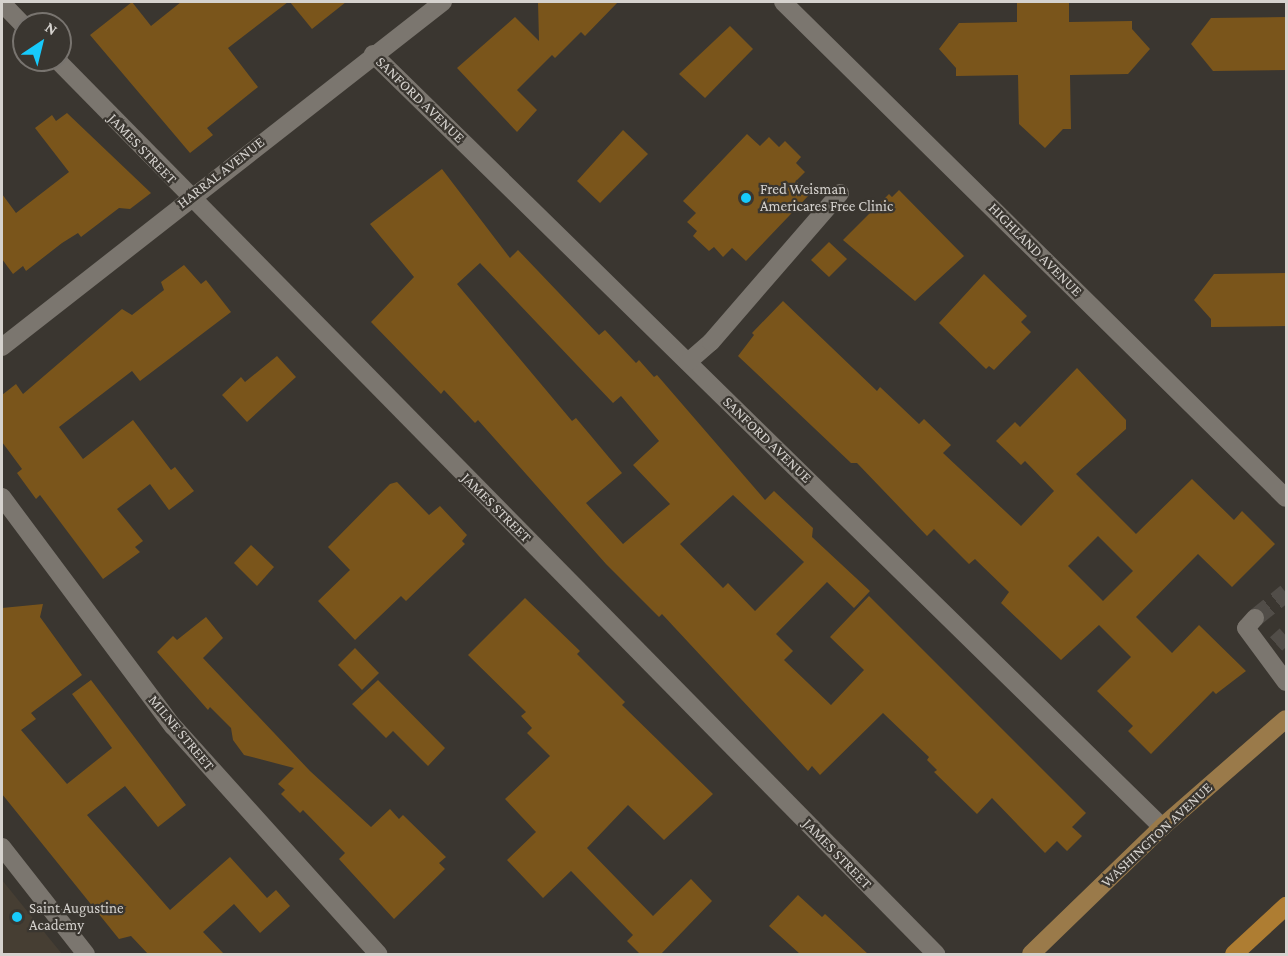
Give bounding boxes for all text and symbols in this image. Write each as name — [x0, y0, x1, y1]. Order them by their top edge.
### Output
north arrow — [12, 12, 72, 72]
text: N — [42, 18, 61, 39]
street label: SANFORD AVENUE — [372, 53, 468, 147]
street label: JAMES STREET — [104, 110, 180, 188]
street label: HARRAL AVENUE — [174, 133, 268, 213]
place label: Fred Weisman Americares Free Clinic — [760, 180, 893, 215]
marker: Fred Weisman Americares Free Clinic — [737, 189, 755, 207]
street label: HIGHLAND AVENUE — [984, 199, 1086, 301]
street label: SANFORD AVENUE — [719, 393, 815, 487]
street label: JAMES STREET — [457, 469, 535, 547]
street label: MILNE STREET — [144, 692, 218, 774]
street label: WASHINGTON AVENUE — [1098, 779, 1216, 891]
street label: JAMES STREET — [799, 815, 875, 893]
place label: Saint Augustine Academy — [29, 899, 124, 934]
marker: Saint Augustine Academy — [10, 910, 24, 924]

